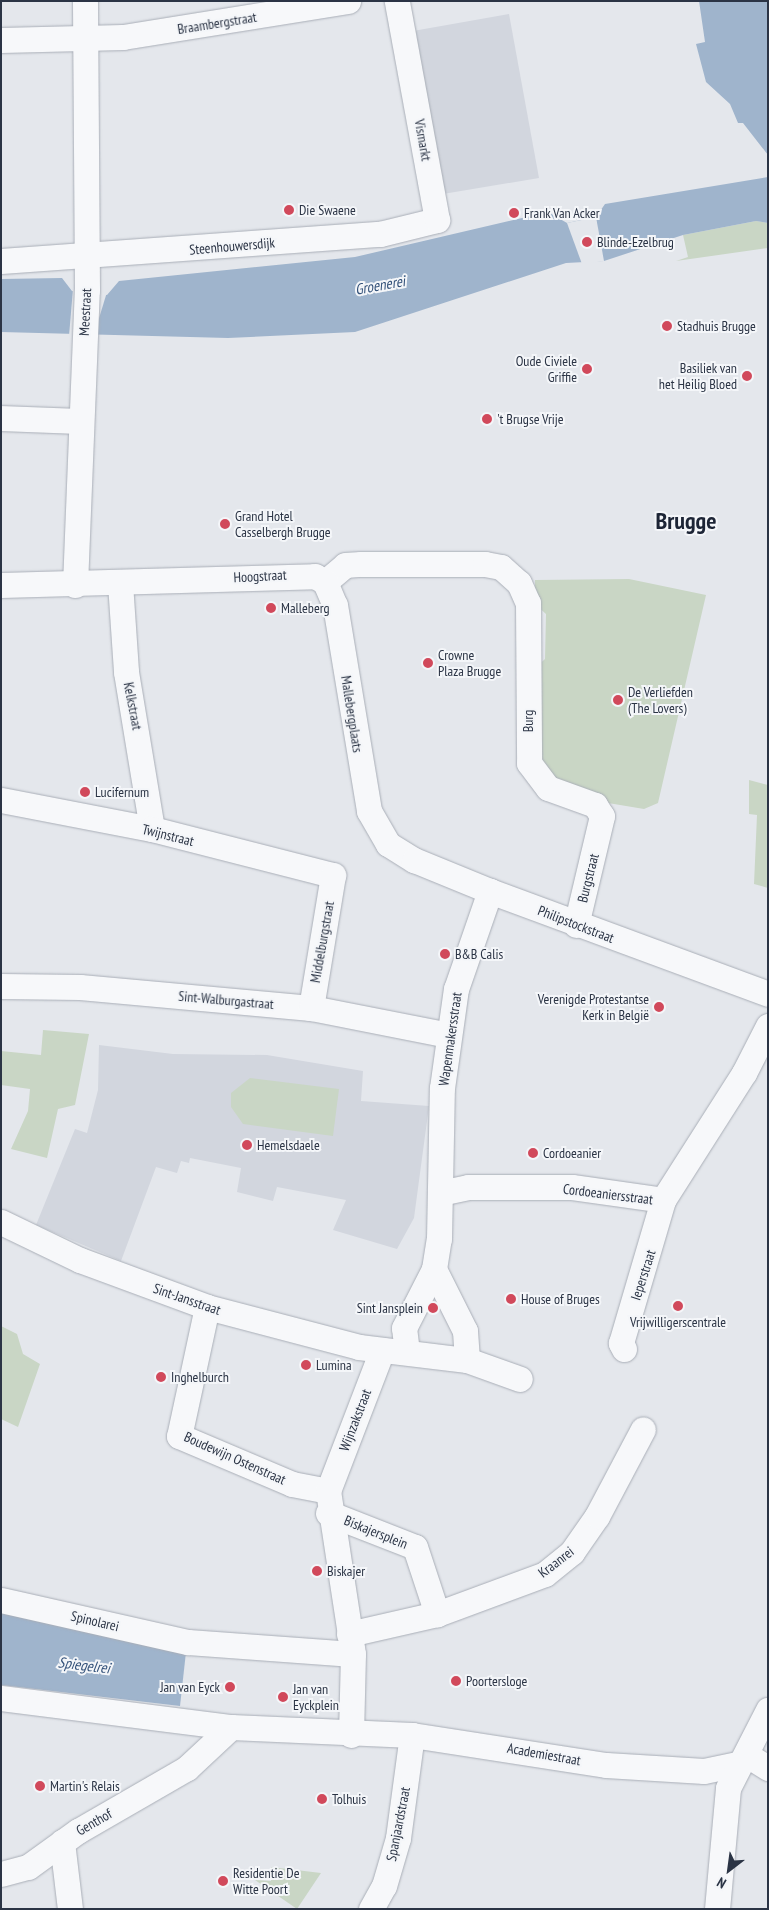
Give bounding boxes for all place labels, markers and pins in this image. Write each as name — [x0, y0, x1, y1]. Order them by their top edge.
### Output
place label: Die Swaene — [299, 202, 356, 218]
marker: Die Swaene — [283, 204, 295, 216]
place label: Frank Van Acker — [524, 205, 601, 221]
marker: Frank Van Acker — [508, 207, 520, 219]
place label: Blinde-Ezelbrug — [597, 234, 674, 250]
marker: Blinde-Ezelbrug — [581, 236, 593, 248]
place label: Stadhuis Brugge — [677, 318, 756, 334]
marker: Stadhuis Brugge — [661, 320, 673, 332]
place label: Oude Civiele Griffie — [516, 353, 577, 386]
place label: Basiliek van het Heilig Bloed — [659, 360, 737, 392]
marker: Oude Civiele Griffie — [581, 363, 593, 375]
marker: Basiliek van het Heilig Bloed — [741, 370, 753, 382]
place label: 't Brugse Vrije — [497, 411, 564, 427]
marker: 't Brugse Vrije — [481, 413, 493, 425]
place label: Grand Hotel Casselbergh Brugge — [235, 508, 331, 540]
marker: Grand Hotel Casselbergh Brugge — [219, 518, 231, 530]
place label: Malleberg — [281, 600, 330, 616]
marker: Malleberg — [265, 602, 277, 614]
place label: Crowne Plaza Brugge — [438, 647, 501, 680]
marker: Crowne Plaza Brugge — [422, 657, 434, 669]
place label: De Verliefden (The Lovers) — [628, 684, 693, 716]
marker: De Verliefden (The Lovers) — [612, 694, 624, 706]
place label: Lucifernum — [95, 784, 149, 800]
marker: Lucifernum — [79, 786, 91, 798]
place label: B&B Calis — [455, 946, 503, 962]
marker: B&B Calis — [439, 948, 451, 960]
place label: Verenigde Protestantse Kerk in België — [538, 991, 649, 1024]
marker: Verenigde Protestantse Kerk in België — [653, 1001, 665, 1013]
place label: Hemelsdaele — [257, 1137, 320, 1153]
marker: Hemelsdaele — [241, 1139, 253, 1151]
place label: Cordoeanier — [543, 1145, 601, 1161]
marker: Cordoeanier — [527, 1147, 539, 1159]
place label: House of Bruges — [521, 1291, 600, 1307]
marker: House of Bruges — [505, 1293, 517, 1305]
place label: Sint Jansplein — [357, 1300, 423, 1316]
marker: Vrijwilligerscentrale — [672, 1300, 684, 1312]
marker: Sint Jansplein — [427, 1302, 439, 1314]
place label: Vrijwilligerscentrale — [630, 1314, 726, 1330]
place label: Lumina — [316, 1357, 352, 1373]
marker: Lumina — [300, 1359, 312, 1371]
place label: Inghelburch — [171, 1369, 229, 1385]
marker: Inghelburch — [155, 1371, 167, 1383]
place label: Biskajer — [327, 1563, 365, 1579]
marker: Biskajer — [311, 1565, 323, 1577]
place label: Poortersloge — [466, 1673, 527, 1689]
marker: Poortersloge — [450, 1675, 462, 1687]
place label: Jan van Eyck — [160, 1679, 220, 1695]
marker: Jan van Eyck — [224, 1681, 236, 1693]
place label: Jan van Eyckplein — [293, 1681, 339, 1714]
marker: Jan van Eyckplein — [277, 1691, 289, 1703]
place label: Martin's Relais — [50, 1778, 120, 1794]
marker: Martin's Relais — [34, 1780, 46, 1792]
place label: Tolhuis — [332, 1791, 366, 1807]
marker: Tolhuis — [316, 1793, 328, 1805]
place label: Residentie De Witte Poort — [233, 1865, 299, 1898]
marker: Residentie De Witte Poort — [217, 1875, 229, 1887]

